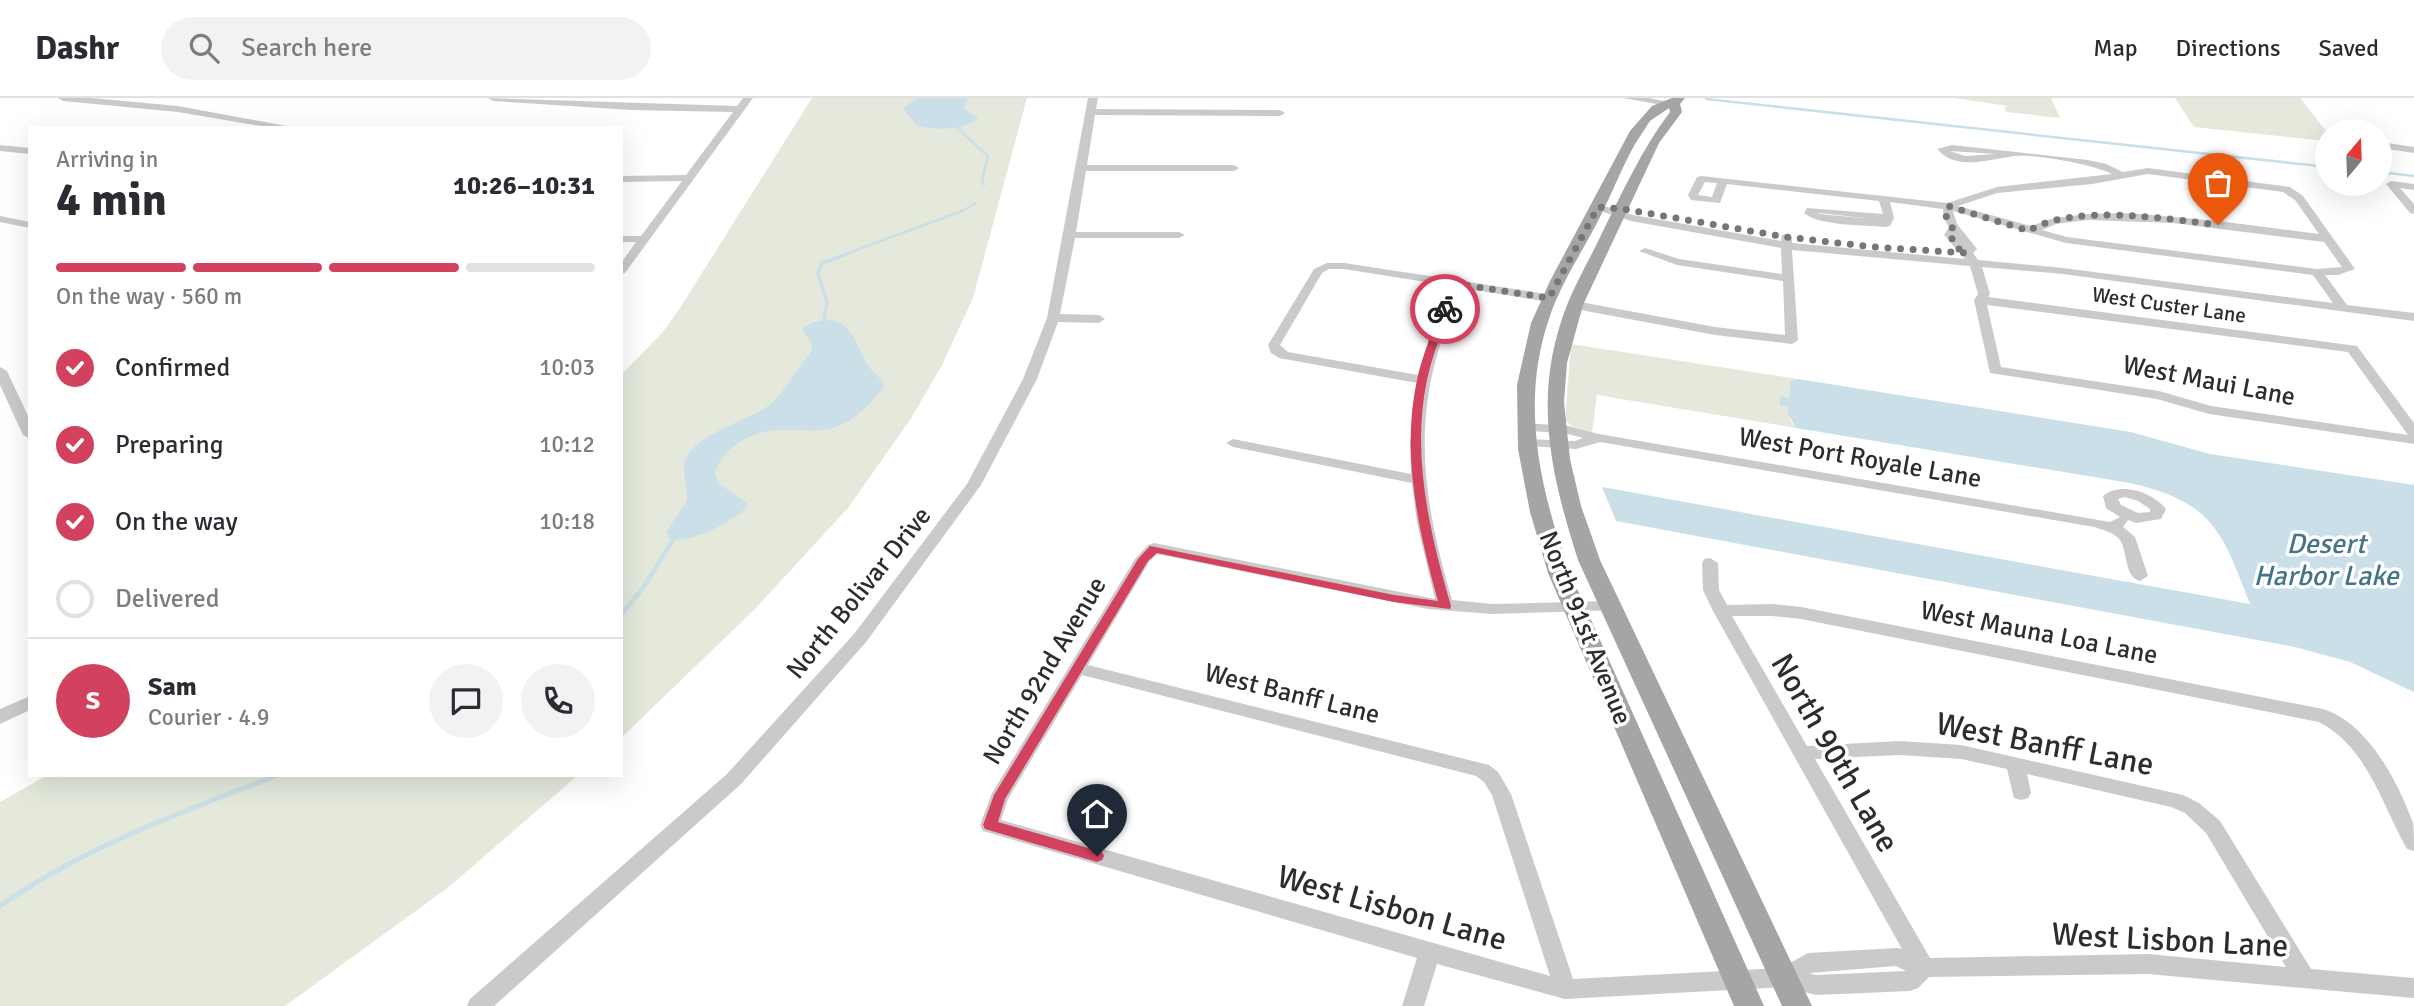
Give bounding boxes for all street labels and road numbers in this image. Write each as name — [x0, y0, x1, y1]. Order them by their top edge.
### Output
street label: West Custer Lane — [2090, 281, 2248, 329]
street label: West Maui Lane — [2120, 349, 2298, 413]
street label: West Port Royale Lane — [1736, 421, 1984, 495]
street label: North Bolivar Drive — [780, 500, 938, 686]
street label: North 91st Avenue — [1532, 527, 1638, 729]
street label: North 92nd Avenue — [976, 571, 1114, 771]
street label: West Mauna Loa Lane — [1918, 594, 2160, 672]
street label: North 90th Lane — [1762, 647, 1908, 859]
street label: West Banff Lane — [1201, 657, 1383, 731]
street label: West Banff Lane — [1933, 704, 2157, 784]
street label: West Lisbon Lane — [1273, 857, 1511, 959]
street label: West Lisbon Lane — [2051, 914, 2289, 966]

